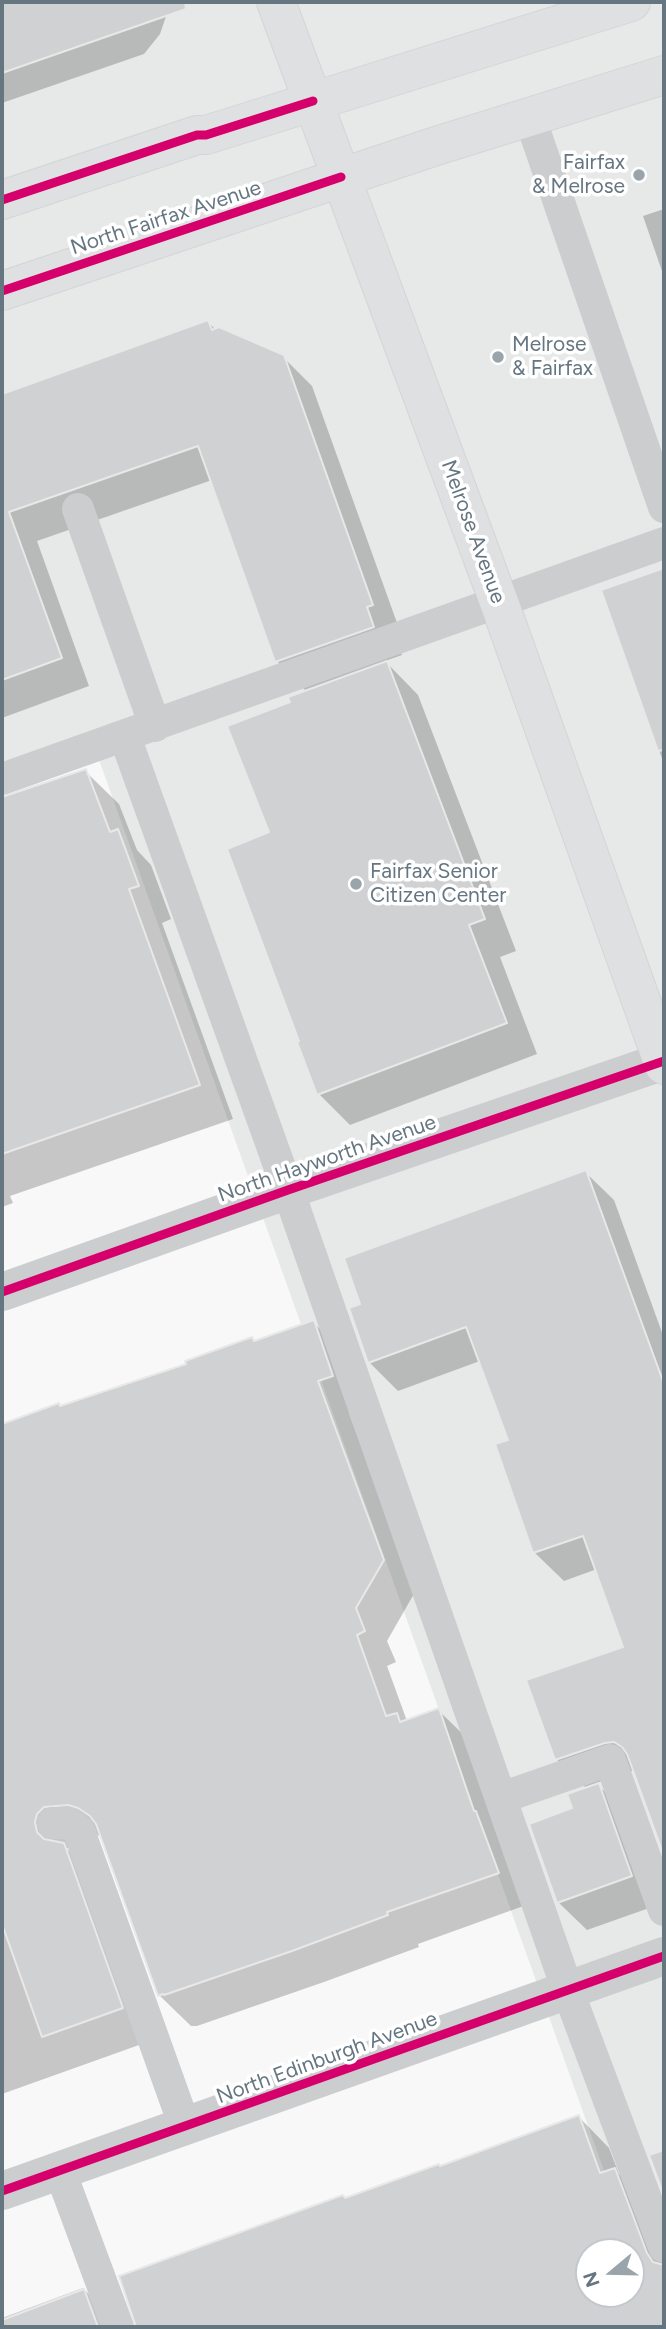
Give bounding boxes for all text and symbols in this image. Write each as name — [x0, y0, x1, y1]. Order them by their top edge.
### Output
place label: Fairfax & Melrose — [532, 150, 625, 200]
marker: Fairfax & Melrose — [631, 167, 647, 183]
street label: North Fairfax Avenue — [68, 175, 264, 261]
place label: Melrose & Fairfax — [512, 332, 593, 382]
marker: Melrose & Fairfax — [490, 349, 506, 365]
street label: Melrose Avenue — [435, 457, 511, 607]
place label: Fairfax Senior Citizen Center — [370, 859, 506, 909]
marker: Fairfax Senior Citizen Center — [348, 876, 364, 892]
street label: North Hayworth Avenue — [215, 1110, 439, 1208]
street label: North Edinburgh Avenue — [213, 2006, 441, 2110]
north arrow — [575, 2238, 645, 2308]
text: N — [578, 2269, 605, 2290]

